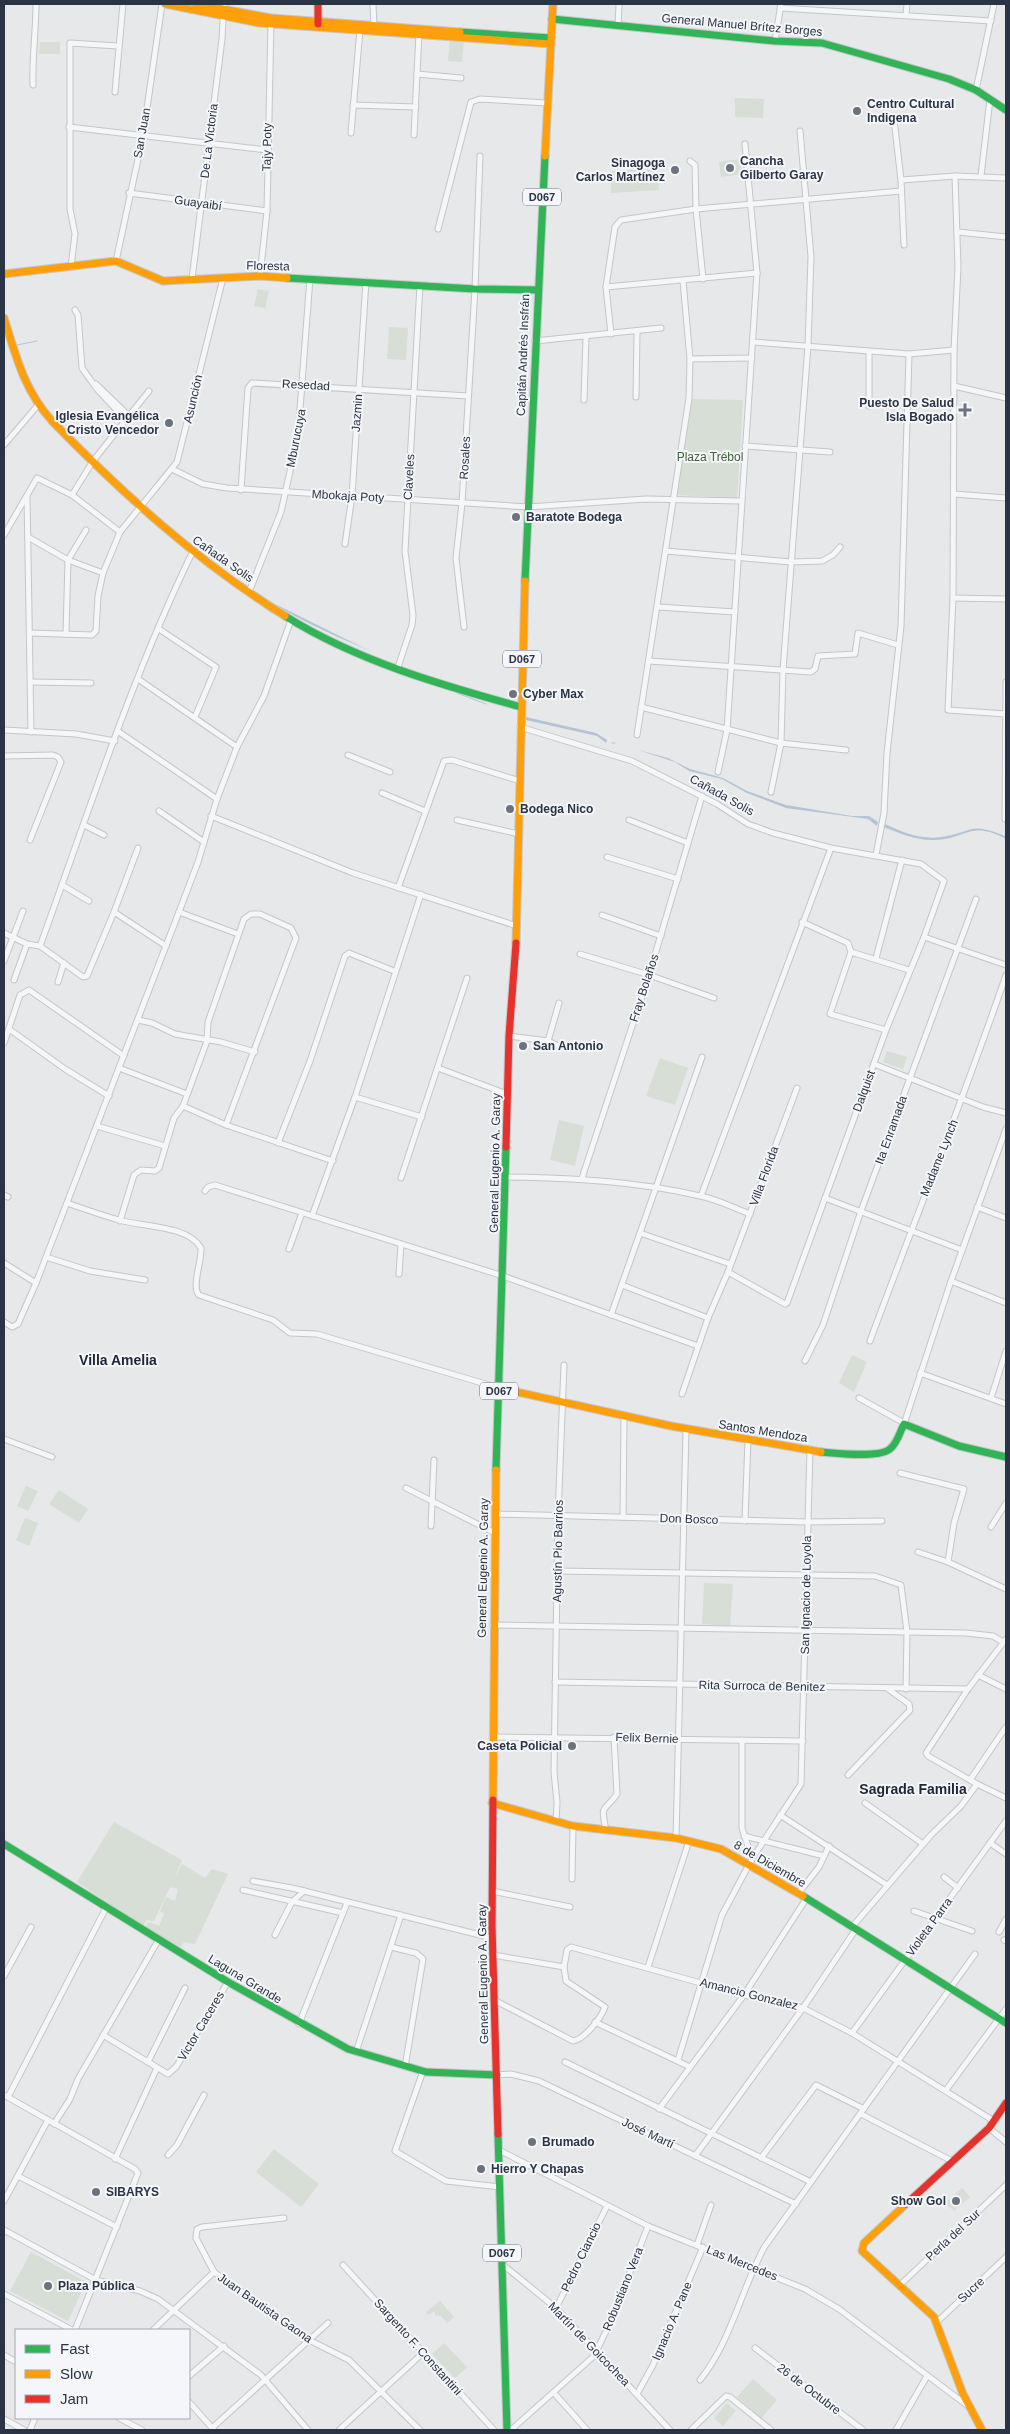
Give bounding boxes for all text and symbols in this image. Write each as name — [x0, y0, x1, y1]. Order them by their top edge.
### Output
street label: General Manuel Brítez Borges — [661, 11, 823, 39]
place label: Centro Cultural Indigena — [867, 97, 954, 125]
street label: De La Victoria — [197, 103, 221, 179]
marker: Centro Cultural Indigena — [851, 105, 863, 117]
street label: San Juan — [131, 107, 153, 159]
street label: Tajy Poty — [260, 123, 274, 171]
place label: Cancha Gilberto Garay — [740, 154, 824, 182]
place label: Sinagoga Carlos Martínez — [576, 156, 665, 184]
marker: Cancha Gilberto Garay — [724, 162, 736, 174]
marker: Sinagoga Carlos Martínez — [669, 164, 681, 176]
road number: D067 — [523, 188, 561, 206]
street label: Guayaibí — [173, 193, 223, 213]
street label: Floresta — [246, 259, 290, 273]
street label: Capitán Andrés Insfrán — [514, 294, 532, 416]
street label: Asunción — [181, 373, 205, 425]
street label: Resedad — [282, 377, 330, 393]
street label: Jazmin — [349, 394, 365, 432]
place label: Puesto De Salud Isla Bogado — [859, 396, 954, 424]
marker: Puesto De Salud Isla Bogado — [958, 403, 972, 417]
street label: Mburucuya — [283, 407, 309, 468]
place label: Iglesia Evangélica Cristo Vencedor — [56, 409, 159, 437]
marker: Iglesia Evangélica Cristo Vencedor — [163, 417, 175, 429]
street label: Rosales — [457, 436, 473, 480]
park label: Plaza Trébol — [677, 450, 743, 464]
street label: Claveles — [401, 454, 417, 500]
street label: Mbokaja Poty — [311, 487, 385, 505]
place label: Baratote Bodega — [526, 510, 622, 524]
marker: Baratote Bodega — [510, 511, 522, 523]
street label: Cañada Solis — [190, 533, 256, 585]
road number: D067 — [503, 651, 541, 668]
place label: Cyber Max — [523, 687, 584, 701]
marker: Cyber Max — [507, 688, 519, 700]
street label: Cañada Solis — [687, 772, 757, 818]
place label: Bodega Nico — [520, 802, 593, 816]
marker: Bodega Nico — [504, 803, 516, 815]
street label: Fray Bolaños — [626, 952, 662, 1024]
place label: San Antonio — [533, 1039, 603, 1053]
marker: San Antonio — [517, 1040, 529, 1052]
street label: Dalquist — [850, 1068, 878, 1114]
street label: General Eugenio A. Garay — [487, 1093, 503, 1233]
street label: Ita Enramada — [872, 1093, 910, 1166]
street label: Madame Lynch — [917, 1118, 961, 1198]
street label: Villa Florida — [747, 1144, 781, 1208]
district label: Villa Amelia — [79, 1352, 157, 1368]
road number: D067 — [480, 1382, 518, 1400]
street label: Santos Mendoza — [717, 1417, 809, 1445]
street label: General Eugenio A. Garay — [475, 1498, 491, 1638]
street label: Agustín Pio Barrios — [550, 1500, 566, 1602]
street label: Don Bosco — [659, 1511, 719, 1527]
street label: San Ignacio de Loyola — [798, 1535, 814, 1654]
street label: Rita Surroca de Benitez — [699, 1678, 825, 1694]
street label: Felix Bernie — [615, 1730, 679, 1746]
place label: Caseta Policial — [477, 1739, 562, 1753]
marker: Caseta Policial — [566, 1740, 578, 1752]
district label: Sagrada Familia — [859, 1781, 967, 1797]
street label: 8 de Diciembre — [732, 1838, 809, 1890]
street label: Violeta Parra — [903, 1895, 955, 1959]
street label: General Eugenio A. Garay — [475, 1904, 491, 2044]
street label: Laguna Grande — [206, 1952, 285, 2007]
street label: Amancio Gonzalez — [698, 1975, 800, 2013]
street label: Victor Caceres — [175, 1989, 227, 2063]
street label: José Martí — [620, 2115, 677, 2151]
place label: Brumado — [542, 2135, 595, 2149]
marker: Brumado — [526, 2136, 538, 2148]
place label: Hierro Y Chapas — [491, 2162, 584, 2176]
marker: Hierro Y Chapas — [475, 2163, 487, 2175]
place label: SIBARYS — [106, 2185, 159, 2199]
marker: SIBARYS — [90, 2186, 102, 2198]
place label: Show Gol — [891, 2194, 946, 2208]
marker: Show Gol — [950, 2195, 962, 2207]
street label: Perla del Sur — [923, 2206, 983, 2264]
street label: Pedro Ciancio — [558, 2220, 604, 2294]
street label: Las Mercedes — [704, 2242, 780, 2284]
road number: D067 — [483, 2244, 521, 2262]
street label: Robustiano Vera — [600, 2245, 646, 2333]
street label: Juan Bautista Gaona — [215, 2270, 315, 2346]
street label: Sucre — [955, 2274, 987, 2306]
place label: Plaza Pública — [58, 2279, 135, 2293]
street label: Ignacio A. Pane — [649, 2279, 695, 2362]
marker: Plaza Pública — [42, 2280, 54, 2292]
street label: Sargento F. Constantini — [371, 2296, 465, 2398]
street label: Martín de Goicochea — [545, 2299, 633, 2389]
legend — [15, 2329, 190, 2419]
text: Fast — [60, 2340, 90, 2357]
street label: 26 de Octubre — [774, 2361, 844, 2418]
text: Slow — [60, 2365, 93, 2382]
text: Jam — [60, 2390, 88, 2407]

